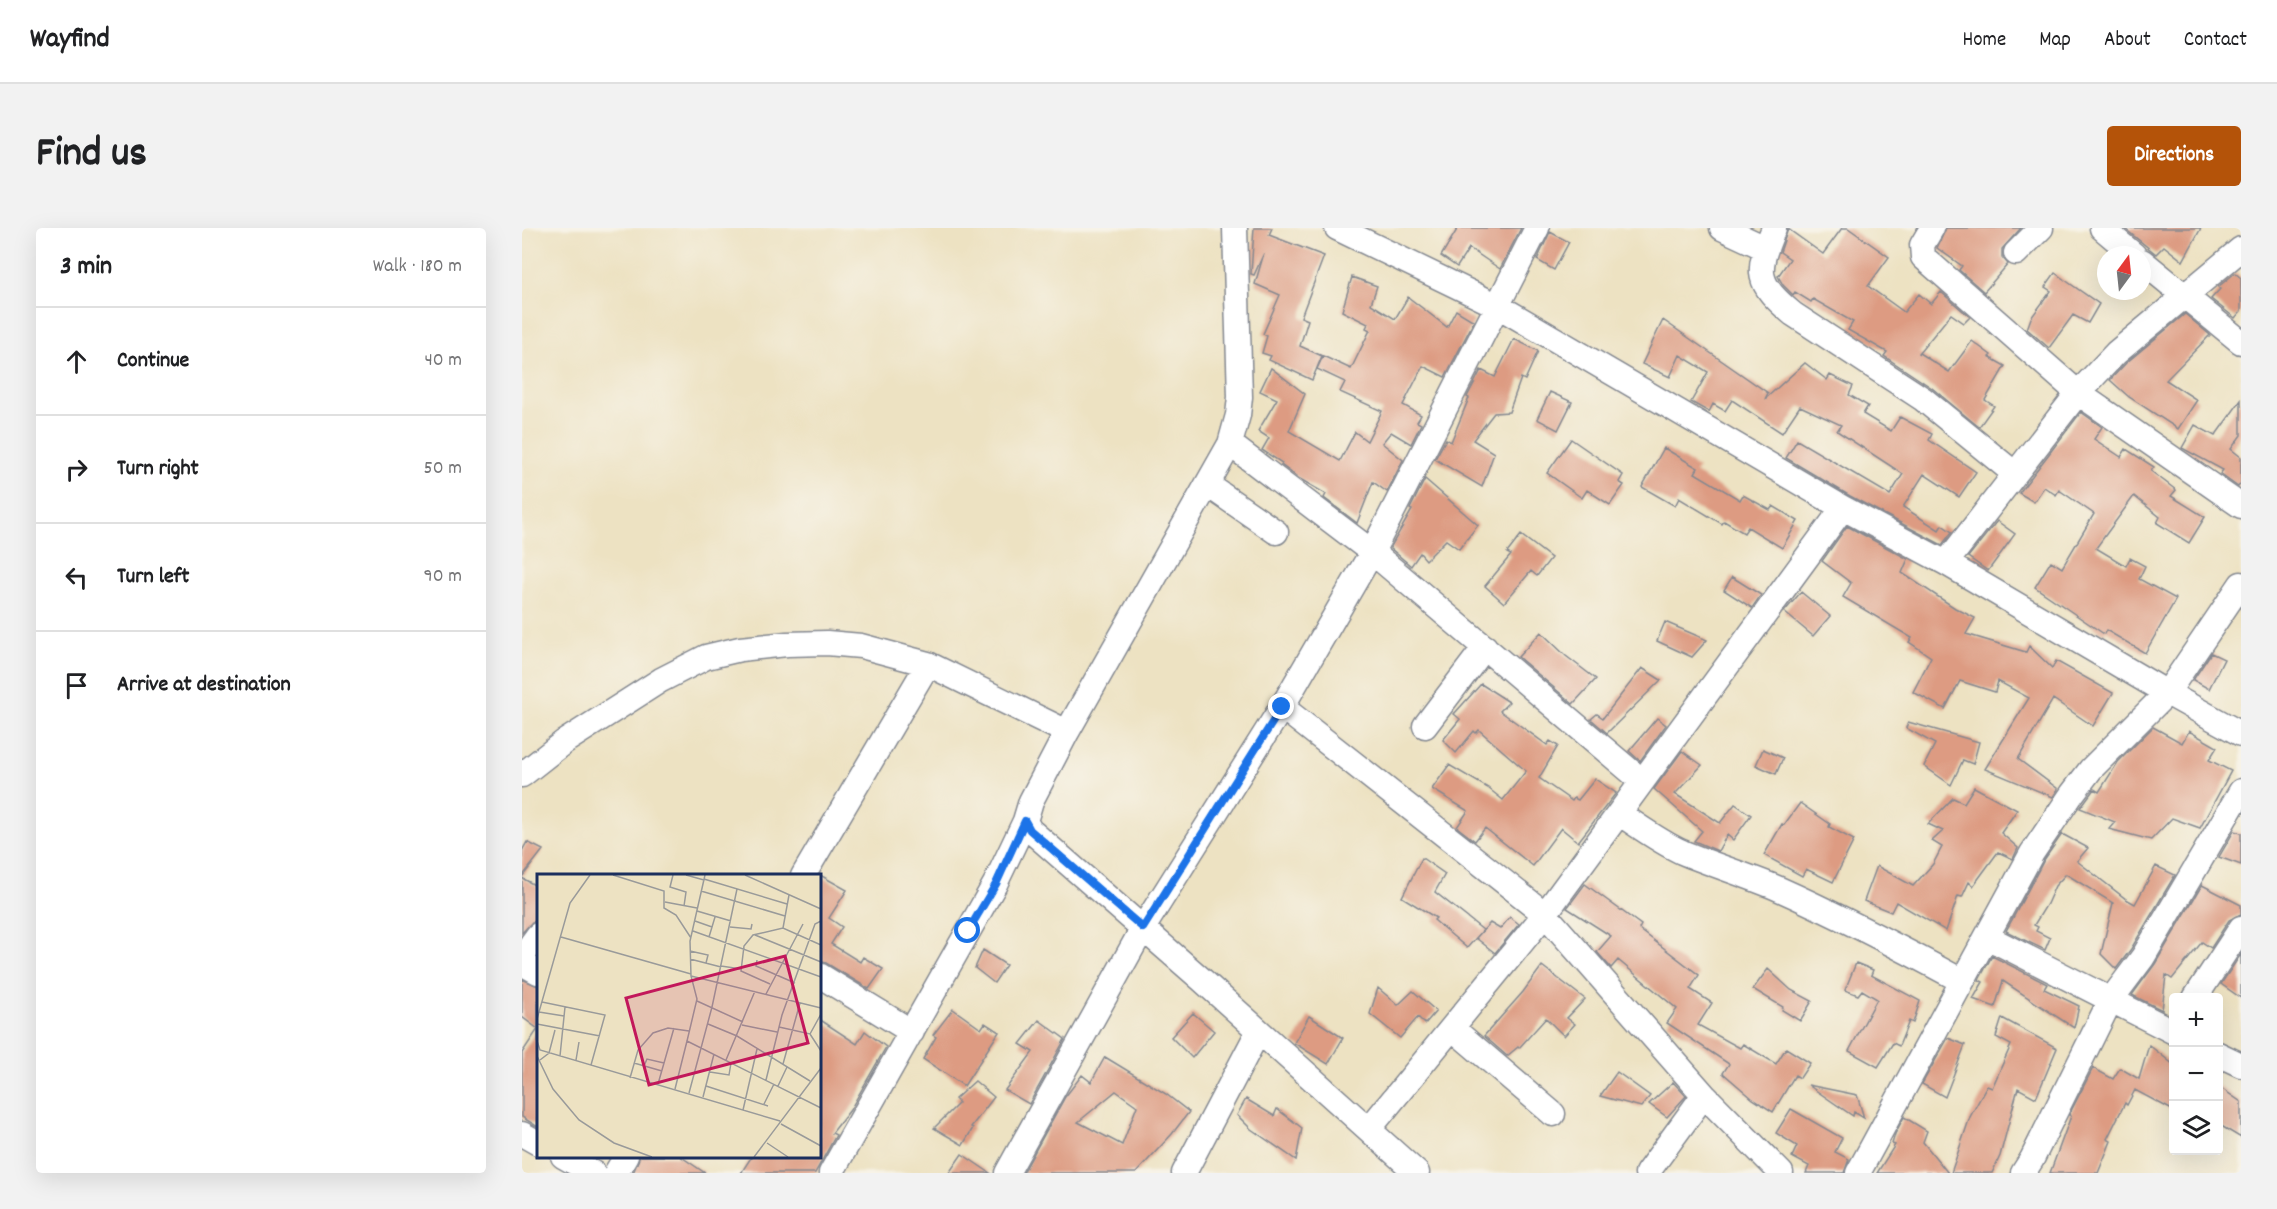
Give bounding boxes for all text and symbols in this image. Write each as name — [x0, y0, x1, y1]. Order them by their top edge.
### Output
text: Wayfind — [30, 21, 110, 61]
text: Home — [1962, 26, 2006, 56]
text: Map — [2039, 26, 2071, 56]
text: About — [2104, 26, 2151, 56]
text: Contact — [2184, 26, 2247, 56]
text: Find us — [36, 126, 147, 186]
button: Directions — [2107, 126, 2241, 186]
north arrow — [2097, 246, 2151, 300]
text: 3 min — [60, 249, 112, 286]
text: Walk · 180 m — [373, 253, 462, 281]
icon: ahead — [60, 345, 93, 378]
text: Continue — [117, 346, 189, 377]
text: 40 m — [424, 347, 462, 375]
icon: right — [60, 453, 93, 486]
text: Turn right — [117, 454, 199, 485]
text: 50 m — [424, 455, 462, 483]
icon: left — [60, 561, 93, 594]
text: Turn left — [117, 562, 189, 593]
text: 90 m — [424, 563, 462, 591]
icon: arrive — [60, 669, 93, 702]
text: Arrive at destination — [117, 670, 291, 701]
route end — [1268, 693, 1294, 719]
inset map — [537, 874, 820, 1158]
route start — [954, 917, 980, 943]
map controls — [2169, 993, 2223, 1155]
button: + — [2169, 993, 2223, 1047]
button: − — [2169, 1047, 2223, 1101]
button: layers — [2169, 1101, 2223, 1155]

